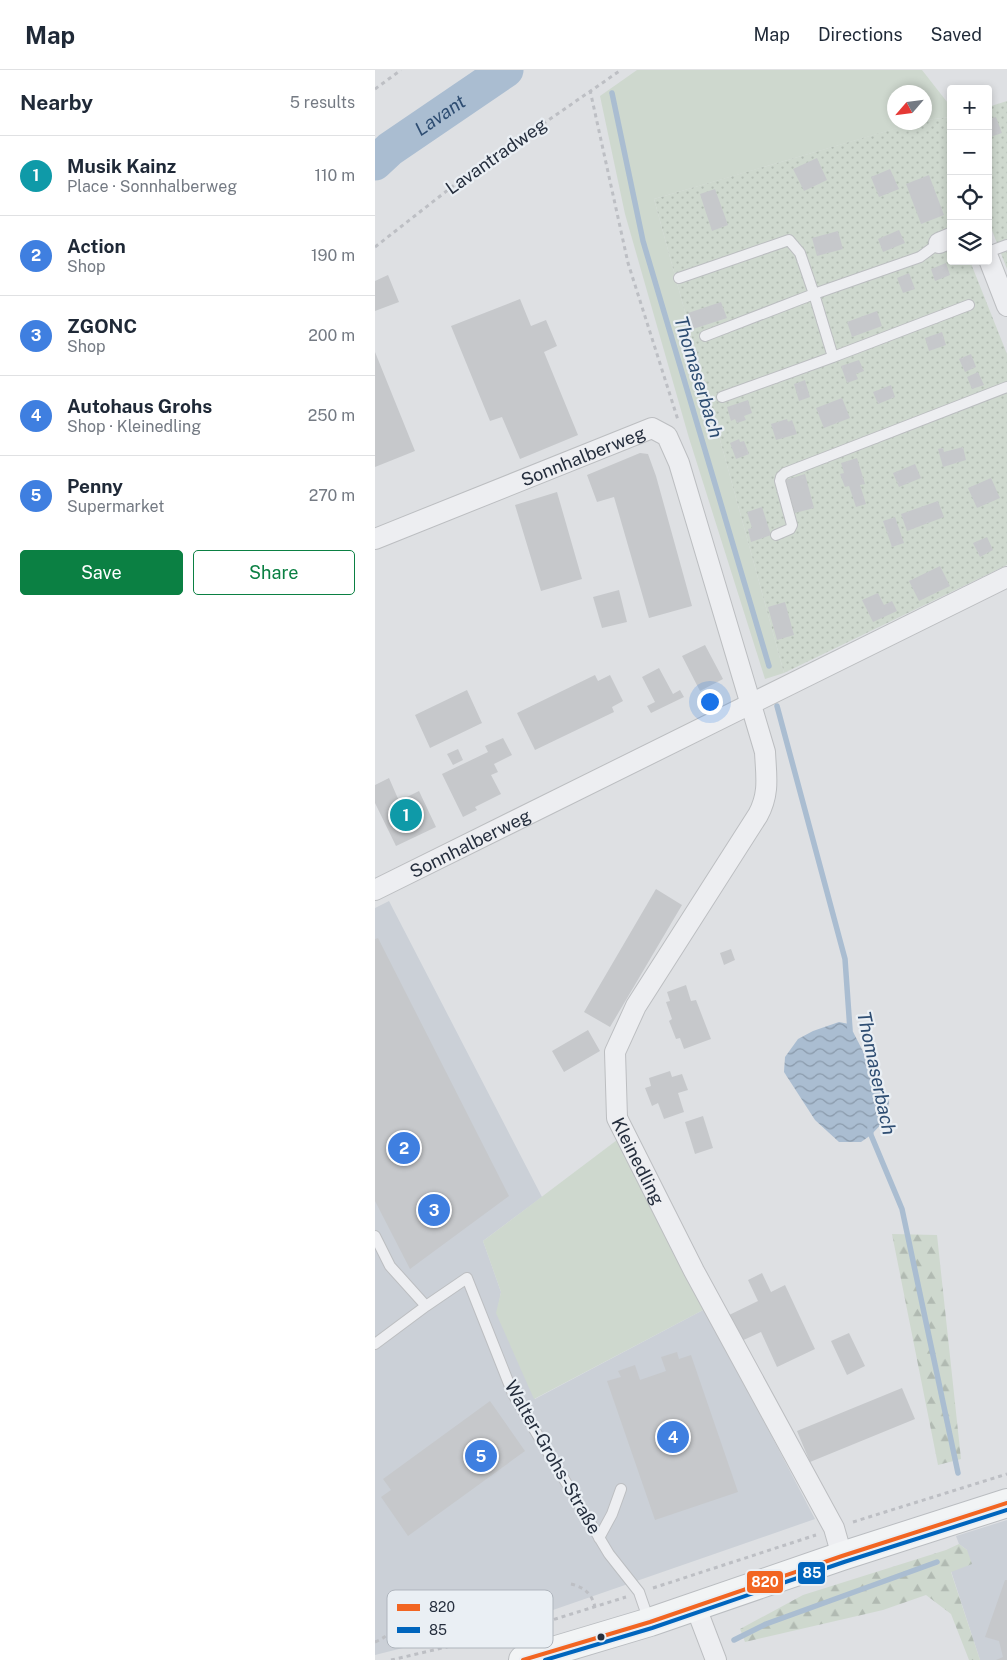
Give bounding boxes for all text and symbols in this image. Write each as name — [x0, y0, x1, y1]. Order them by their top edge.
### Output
text: Map — [25, 21, 75, 49]
text: Map — [753, 24, 790, 45]
text: Directions — [818, 24, 903, 45]
text: Saved — [931, 24, 982, 45]
north arrow — [887, 85, 932, 130]
map controls — [947, 85, 992, 265]
button: + — [947, 85, 992, 130]
text: Nearby — [20, 90, 93, 115]
water label: Lavant — [410, 90, 470, 140]
text: 5 results — [290, 93, 355, 112]
street label: Lavantradweg — [442, 114, 550, 198]
button: − — [947, 130, 992, 175]
text: Musik Kainz — [67, 155, 176, 177]
text: 1 — [33, 166, 39, 185]
text: 110 m — [314, 166, 355, 185]
button: locate — [947, 175, 992, 220]
text: Place · Sonnhalberweg — [67, 177, 237, 196]
button: layers — [947, 220, 992, 265]
text: Action — [67, 235, 126, 257]
text: 2 — [31, 246, 41, 265]
text: 190 m — [311, 246, 355, 265]
text: Shop — [67, 257, 106, 276]
water label: Thomaserbach — [670, 314, 728, 440]
text: ZGONC — [67, 315, 137, 337]
text: 3 — [31, 326, 41, 345]
text: 200 m — [308, 326, 355, 345]
text: Shop — [67, 337, 106, 356]
text: Autohaus Grohs — [67, 395, 212, 417]
text: 4 — [31, 406, 41, 425]
text: 250 m — [308, 406, 355, 425]
text: Shop · Kleinedling — [67, 417, 201, 436]
street label: Sonnhalberweg — [518, 421, 648, 490]
text: Penny — [67, 475, 123, 497]
text: 5 — [31, 486, 41, 505]
text: 270 m — [309, 486, 355, 505]
text: Supermarket — [67, 497, 164, 516]
button: Save — [20, 550, 183, 595]
button: Share — [193, 550, 355, 595]
your location — [697, 689, 723, 715]
pin: 1 — [390, 796, 422, 834]
street label: Sonnhalberweg — [406, 804, 534, 882]
water label: Thomaserbach — [853, 1009, 901, 1137]
street label: Kleinedling — [608, 1114, 669, 1208]
pin: 2 — [388, 1129, 420, 1167]
pin: 3 — [418, 1191, 450, 1229]
street label: Walter-Grohs-Straße — [500, 1376, 606, 1538]
pin: 4 — [657, 1418, 689, 1456]
pin: 5 — [465, 1437, 497, 1475]
line badge: 85 — [797, 1561, 826, 1585]
text: 85 — [803, 1565, 821, 1581]
line badge: 820 — [746, 1570, 784, 1594]
text: 820 — [751, 1574, 779, 1590]
legend — [387, 1590, 553, 1648]
text: 820 — [429, 1599, 455, 1615]
text: 85 — [429, 1622, 447, 1638]
unlabelled marker — [596, 1632, 606, 1642]

